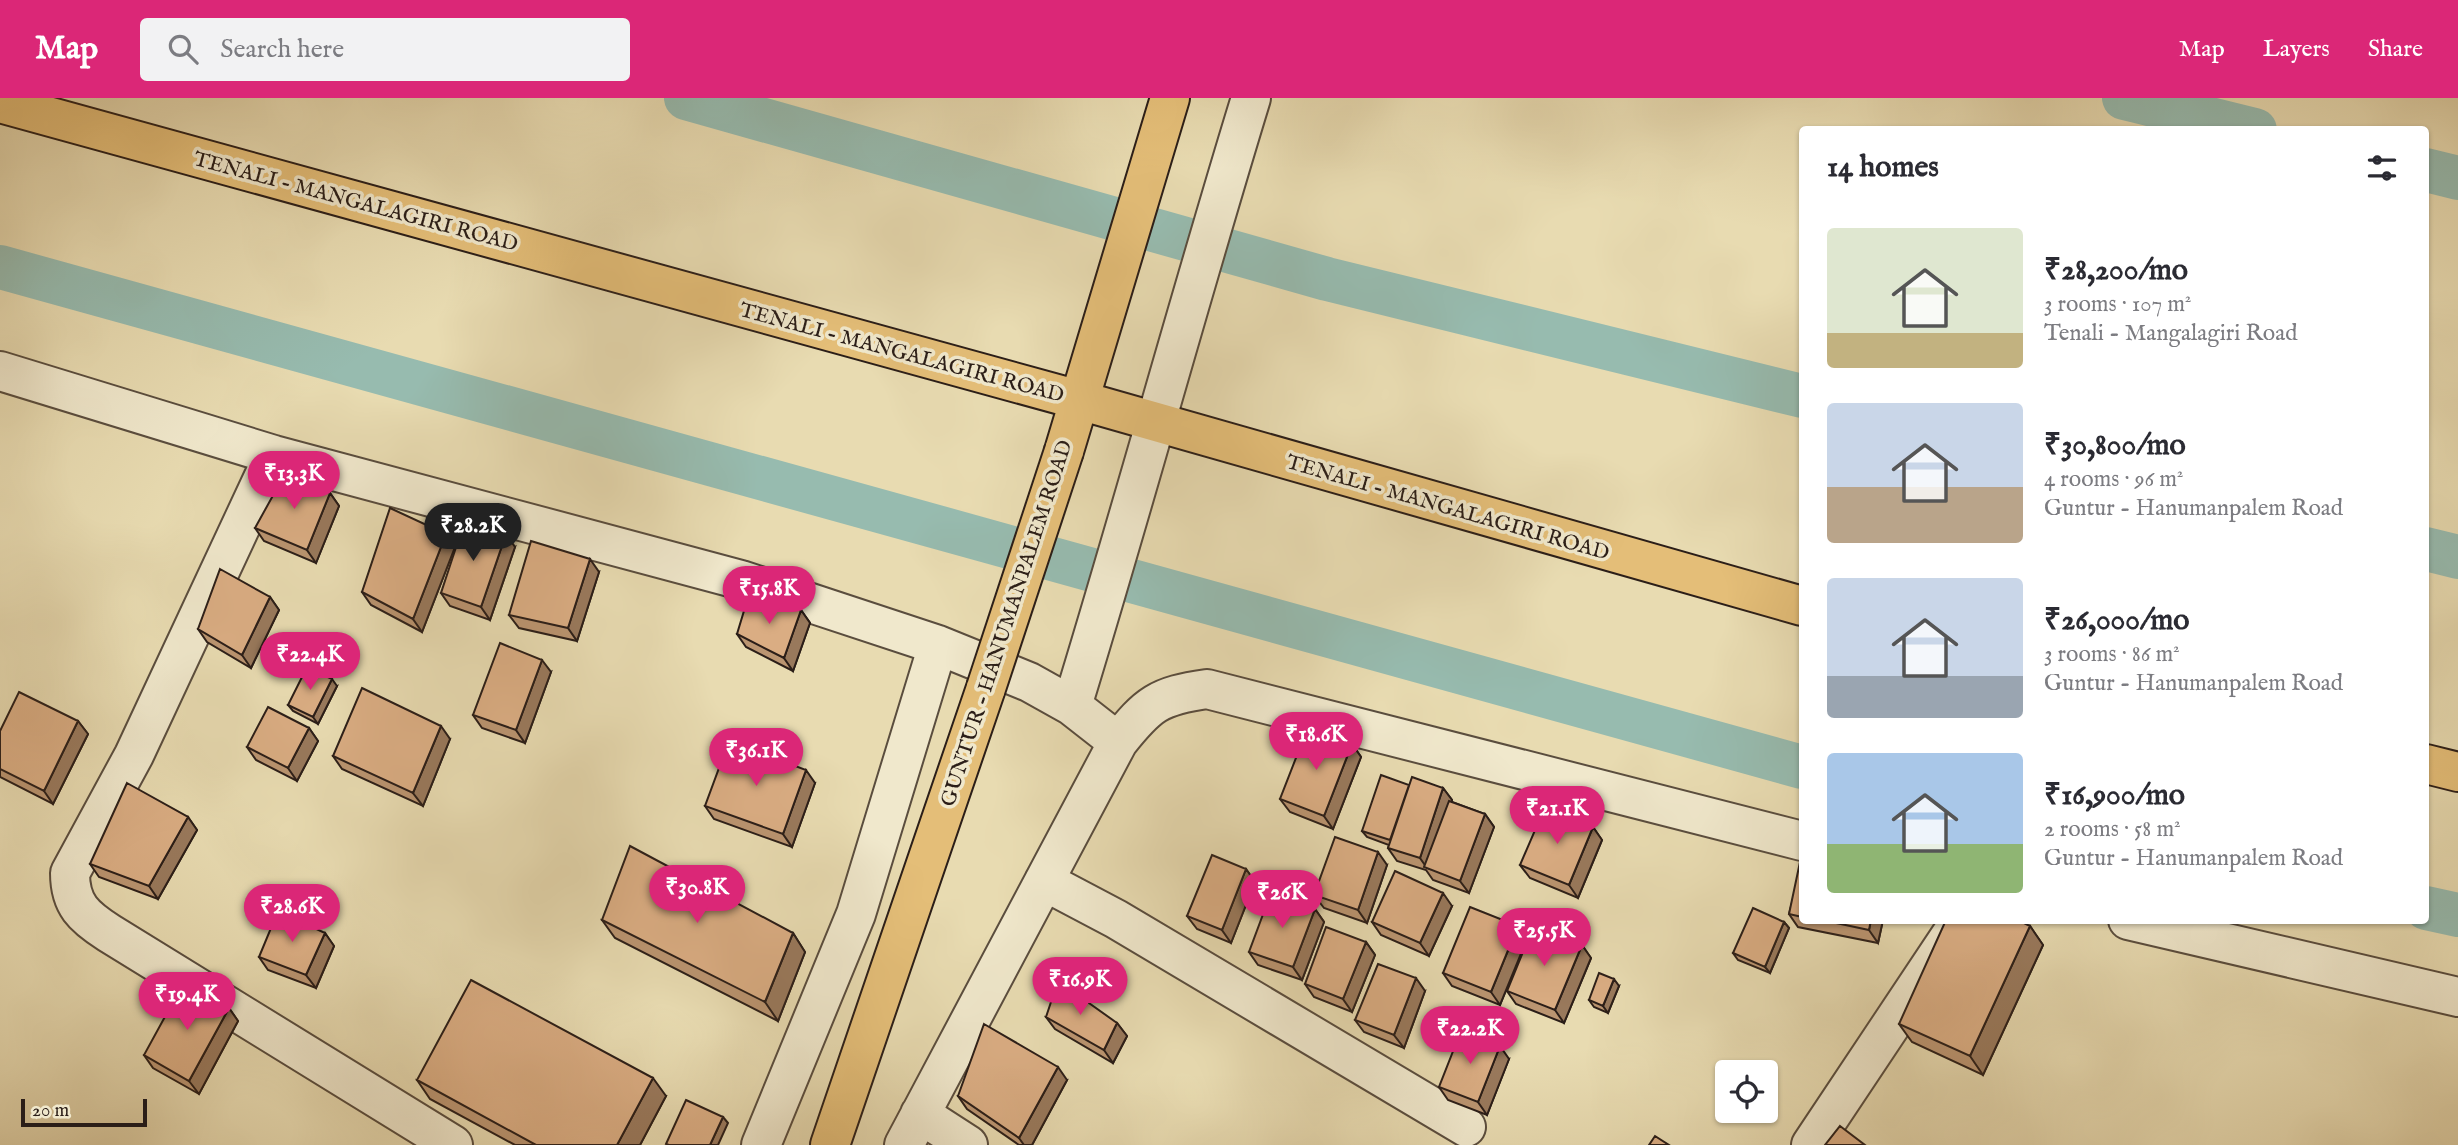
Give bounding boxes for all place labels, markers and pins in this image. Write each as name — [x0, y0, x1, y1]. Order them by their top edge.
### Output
pin: ₹13.3K — [237, 452, 351, 511]
pin: ₹28.2K — [416, 504, 530, 563]
pin: ₹15.8K — [712, 566, 826, 626]
pin: ₹22.4K — [253, 632, 367, 692]
pin: ₹18.6K — [1259, 712, 1373, 772]
pin: ₹36.1K — [699, 728, 813, 788]
pin: ₹21.1K — [1500, 786, 1614, 846]
pin: ₹30.8K — [640, 866, 754, 925]
pin: ₹26K — [1241, 870, 1323, 930]
pin: ₹28.6K — [235, 884, 349, 944]
pin: ₹25.5K — [1487, 908, 1601, 968]
pin: ₹16.9K — [1023, 958, 1137, 1017]
pin: ₹19.4K — [130, 972, 244, 1032]
pin: ₹22.2K — [1413, 1006, 1527, 1066]

